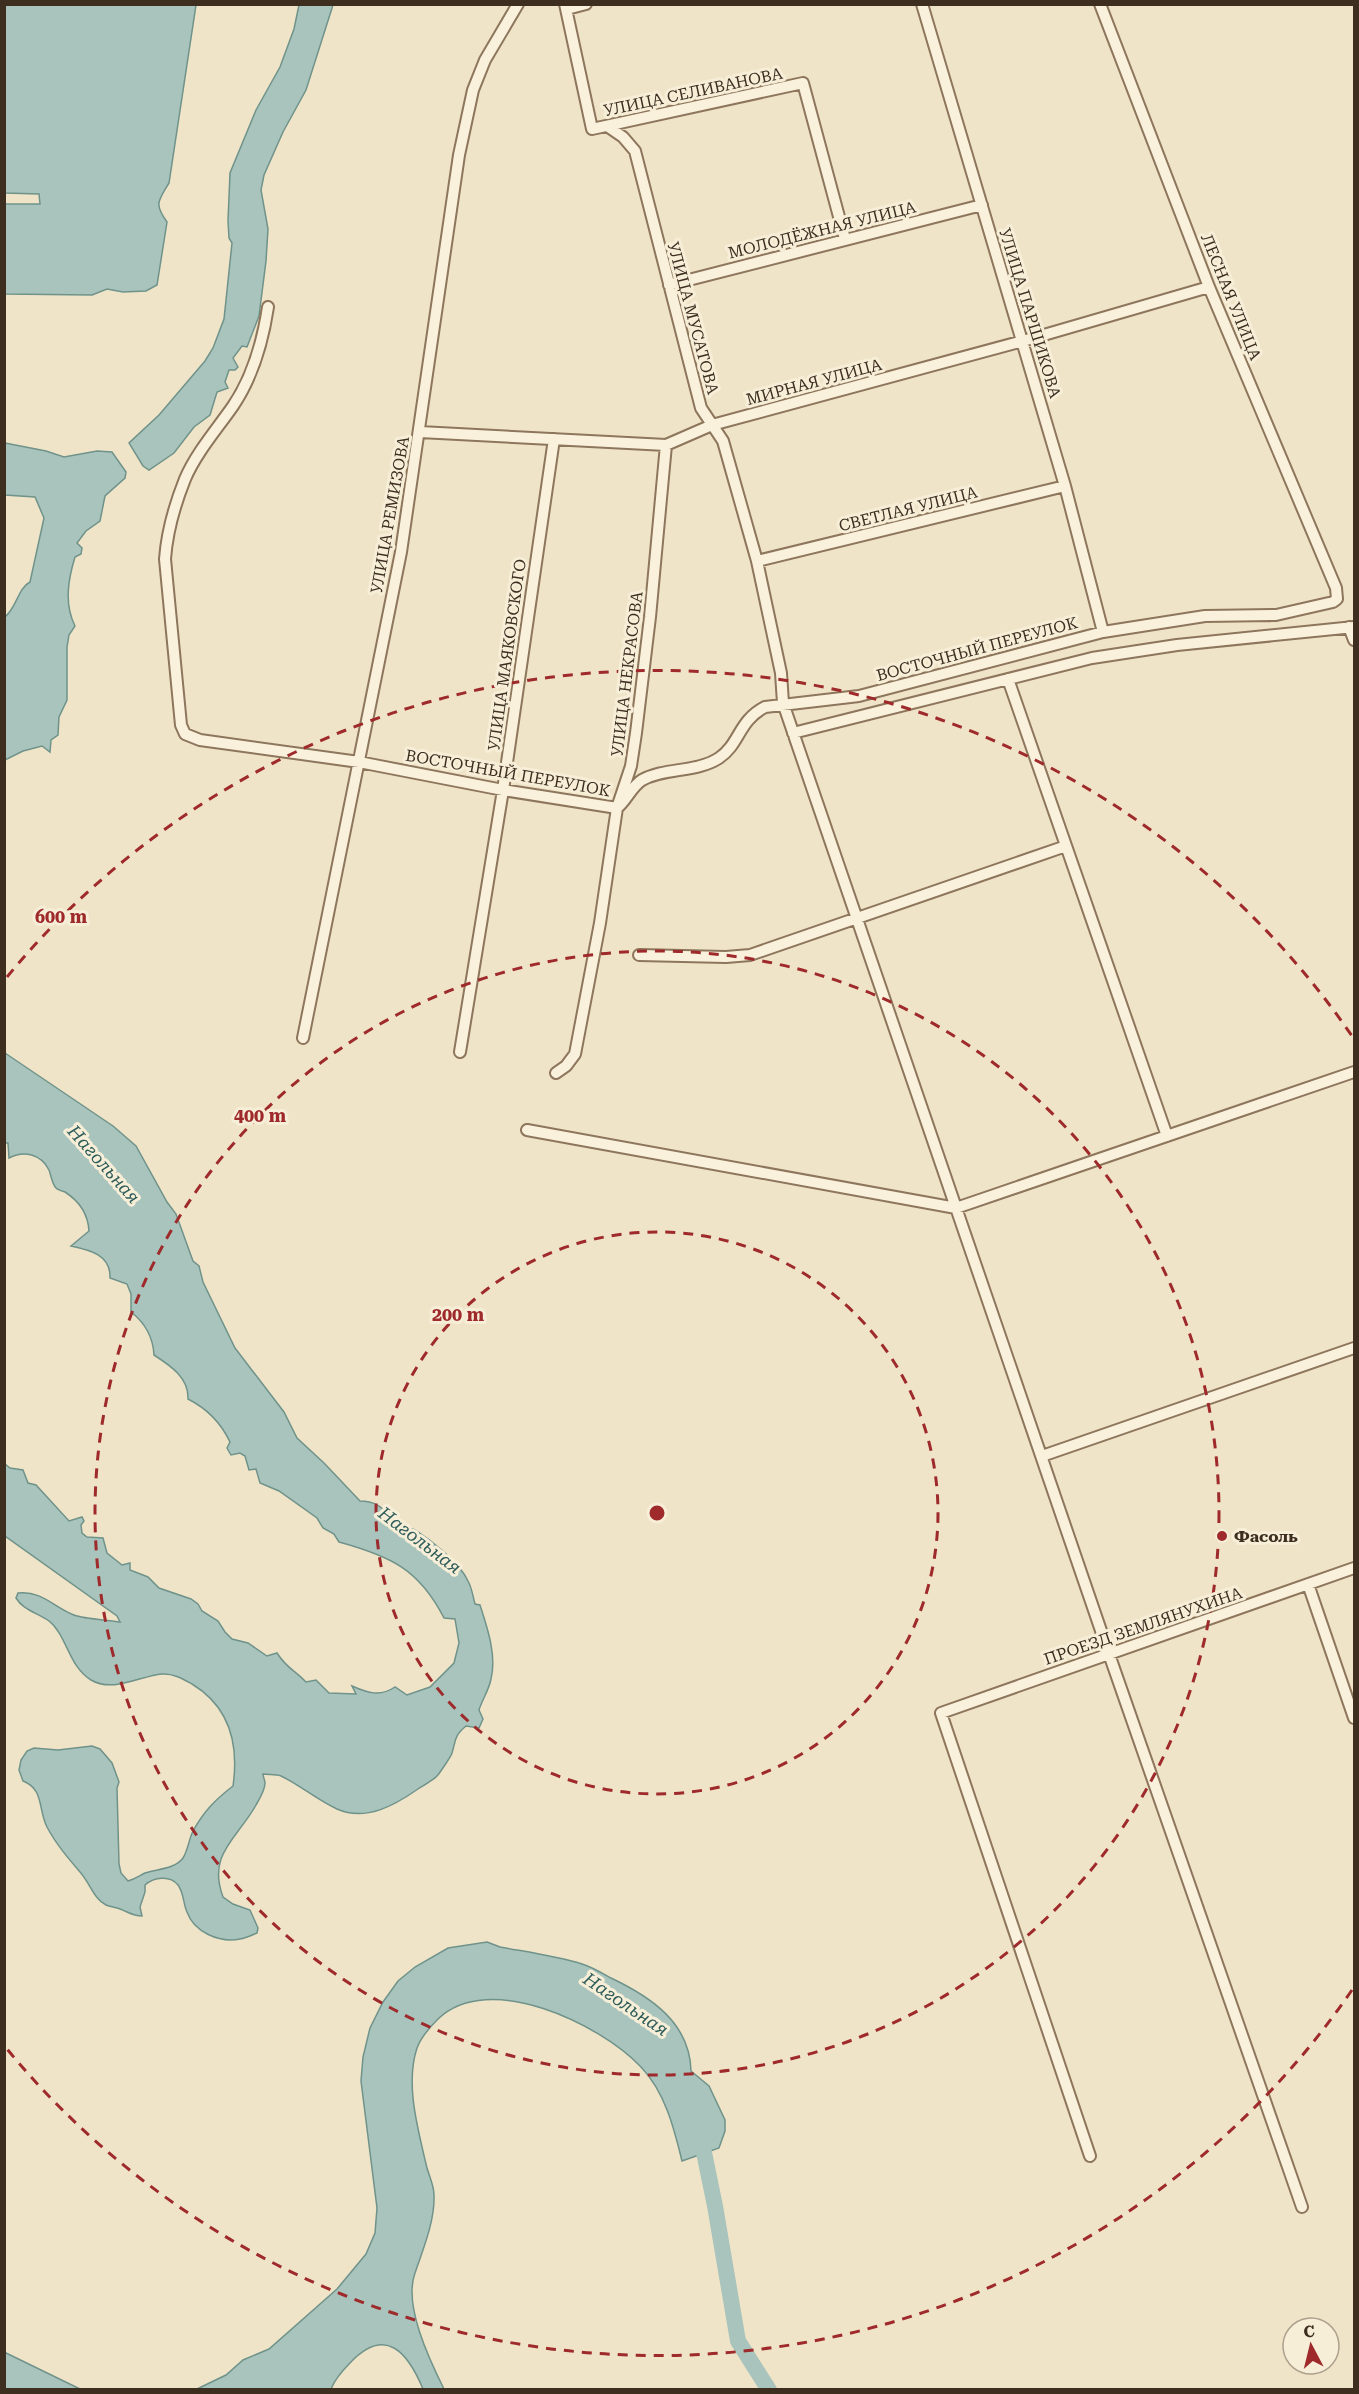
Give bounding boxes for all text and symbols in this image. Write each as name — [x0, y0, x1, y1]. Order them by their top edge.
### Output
street label: УЛИЦА СЕЛИВАНОВА — [602, 64, 785, 120]
street label: МОЛОДЁЖНАЯ УЛИЦА — [726, 197, 919, 263]
street label: УЛИЦА ПАРШИКОВА — [995, 226, 1065, 401]
street label: ЛЕСНАЯ УЛИЦА — [1197, 231, 1265, 364]
street label: УЛИЦА МУСАТОВА — [663, 240, 723, 397]
street label: МИРНАЯ УЛИЦА — [744, 355, 885, 409]
street label: УЛИЦА РЕМИЗОВА — [367, 434, 413, 595]
street label: СВЕТЛАЯ УЛИЦА — [837, 482, 980, 535]
street label: УЛИЦА МАЯКОВСКОГО — [484, 558, 530, 752]
street label: УЛИЦА НЕКРАСОВА — [607, 589, 647, 758]
street label: ВОСТОЧНЫЙ ПЕРЕУЛОК — [874, 613, 1080, 685]
street label: ВОСТОЧНЫЙ ПЕРЕУЛОК — [404, 746, 612, 800]
text: 600 m — [35, 906, 88, 927]
text: 400 m — [234, 1105, 287, 1126]
water label: Нагольная — [63, 1120, 145, 1207]
text: 200 m — [432, 1304, 485, 1325]
water label: Нагольная — [374, 1502, 465, 1578]
centre of rings — [647, 1503, 667, 1523]
place label: Фасоль — [1234, 1527, 1298, 1546]
marker: Фасоль — [1215, 1529, 1229, 1543]
street label: ПРОЕЗД ЗЕМЛЯНУХИНА — [1041, 1583, 1245, 1669]
water label: Нагольная — [579, 1967, 672, 2040]
north arrow — [1281, 2316, 1341, 2376]
text: С — [1303, 2321, 1316, 2342]

